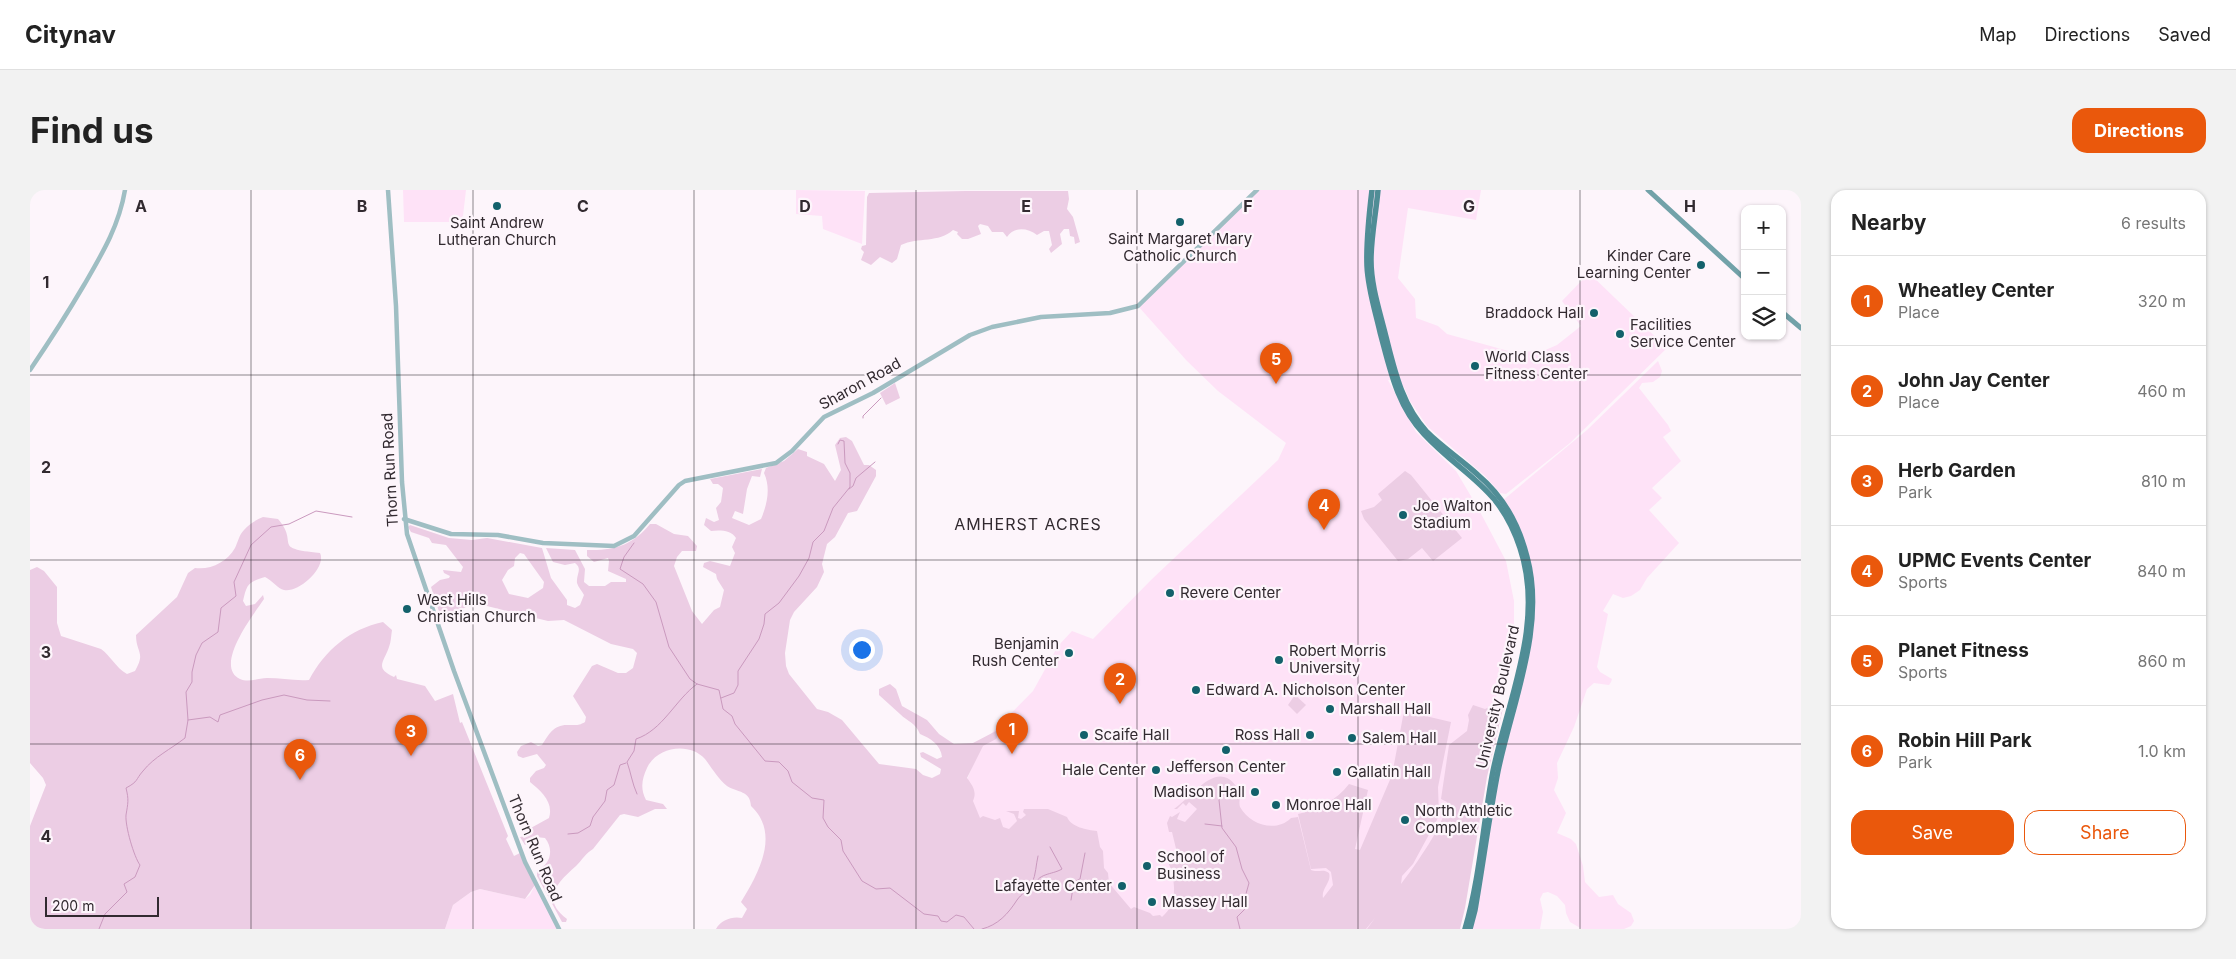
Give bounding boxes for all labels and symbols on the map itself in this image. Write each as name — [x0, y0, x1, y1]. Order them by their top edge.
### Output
text: A — [135, 196, 147, 216]
text: B — [357, 196, 367, 216]
text: C — [577, 196, 589, 216]
text: D — [799, 196, 811, 216]
text: E — [1021, 196, 1031, 216]
text: F — [1243, 196, 1253, 216]
text: G — [1463, 196, 1475, 216]
text: H — [1684, 196, 1696, 216]
marker: Saint Andrew Lutheran Church — [491, 200, 503, 212]
place label: Saint Andrew Lutheran Church — [438, 213, 556, 249]
marker: Saint Margaret Mary Catholic Church — [1174, 216, 1186, 228]
place label: Saint Margaret Mary Catholic Church — [1108, 229, 1253, 265]
place label: Kinder Care Learning Center — [1577, 246, 1691, 282]
marker: Kinder Care Learning Center — [1695, 259, 1707, 271]
text: 1 — [43, 272, 49, 292]
place label: Braddock Hall — [1485, 303, 1584, 322]
marker: Braddock Hall — [1588, 307, 1600, 319]
place label: Facilities Service Center — [1630, 315, 1736, 351]
marker: Facilities Service Center — [1614, 328, 1626, 340]
pin: 5 — [1260, 343, 1292, 384]
place label: World Class Fitness Center — [1485, 347, 1588, 383]
street label: Sharon Road — [816, 353, 904, 414]
marker: World Class Fitness Center — [1469, 360, 1481, 372]
street label: Thorn Run Road — [377, 412, 402, 528]
text: 2 — [41, 457, 51, 477]
pin: 4 — [1308, 489, 1340, 530]
place label: Joe Walton Stadium — [1413, 496, 1492, 532]
marker: Joe Walton Stadium — [1397, 509, 1409, 521]
district label: AMHERST ACRES — [954, 514, 1102, 534]
place label: Revere Center — [1180, 583, 1281, 602]
marker: Revere Center — [1164, 587, 1176, 599]
place label: West Hills Christian Church — [417, 590, 536, 626]
marker: West Hills Christian Church — [401, 603, 413, 615]
street label: University Boulevard — [1472, 623, 1523, 771]
place label: Benjamin Rush Center — [972, 634, 1059, 670]
your location — [849, 637, 875, 663]
place label: Robert Morris University — [1289, 641, 1386, 677]
text: 3 — [41, 642, 51, 662]
marker: Benjamin Rush Center — [1063, 647, 1075, 659]
marker: Robert Morris University — [1273, 654, 1285, 666]
pin: 2 — [1104, 663, 1136, 704]
place label: Edward A. Nicholson Center — [1206, 680, 1406, 699]
marker: Edward A. Nicholson Center — [1190, 684, 1202, 696]
place label: Marshall Hall — [1340, 699, 1431, 718]
marker: Marshall Hall — [1324, 703, 1336, 715]
pin: 1 — [996, 713, 1028, 754]
pin: 3 — [395, 715, 427, 756]
place label: Scaife Hall — [1094, 725, 1169, 744]
place label: Ross Hall — [1235, 725, 1300, 744]
place label: Salem Hall — [1362, 728, 1437, 747]
marker: Scaife Hall — [1078, 729, 1090, 741]
marker: Ross Hall — [1304, 729, 1316, 741]
marker: Salem Hall — [1346, 732, 1358, 744]
pin: 6 — [284, 739, 316, 780]
marker: Jefferson Center — [1220, 744, 1232, 756]
place label: Jefferson Center — [1166, 757, 1286, 776]
place label: Hale Center — [1062, 760, 1146, 779]
place label: Gallatin Hall — [1347, 762, 1431, 781]
marker: Hale Center — [1150, 764, 1162, 776]
marker: Gallatin Hall — [1331, 766, 1343, 778]
place label: Madison Hall — [1153, 782, 1245, 801]
marker: Madison Hall — [1249, 786, 1261, 798]
street label: Thorn Run Road — [504, 791, 567, 904]
place label: Monroe Hall — [1286, 795, 1372, 814]
marker: Monroe Hall — [1270, 799, 1282, 811]
place label: North Athletic Complex — [1415, 801, 1513, 837]
marker: North Athletic Complex — [1399, 814, 1411, 826]
text: 4 — [41, 826, 52, 846]
place label: School of Business — [1157, 847, 1225, 883]
marker: School of Business — [1141, 860, 1153, 872]
place label: Lafayette Center — [995, 876, 1112, 895]
marker: Lafayette Center — [1116, 880, 1128, 892]
place label: Massey Hall — [1162, 892, 1248, 911]
scale bar — [45, 894, 159, 917]
marker: Massey Hall — [1146, 896, 1158, 908]

